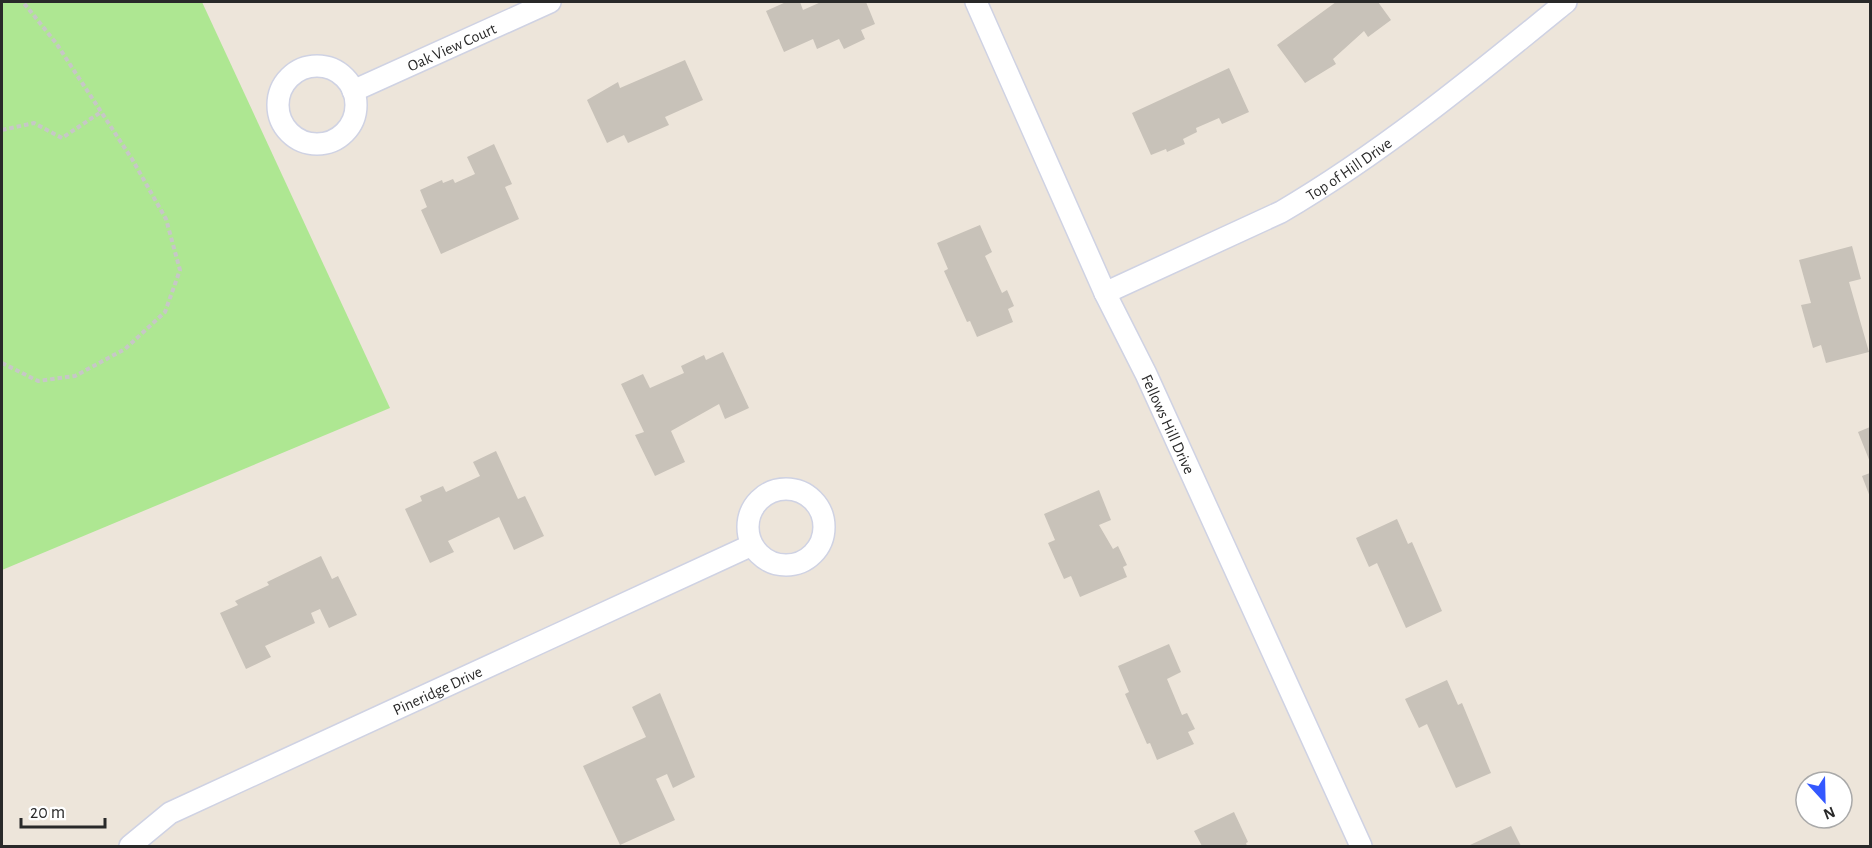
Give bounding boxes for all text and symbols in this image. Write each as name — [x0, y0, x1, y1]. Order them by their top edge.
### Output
street label: Oak View Court — [405, 21, 499, 74]
street label: Top of Hill Drive — [1304, 135, 1395, 204]
street label: Fellows Hill Drive — [1138, 372, 1197, 477]
street label: Pineridge Drive — [390, 663, 485, 718]
north arrow — [1794, 770, 1854, 830]
scale bar — [21, 791, 105, 829]
text: N — [1821, 803, 1837, 822]
text: 20 m — [30, 804, 65, 822]

